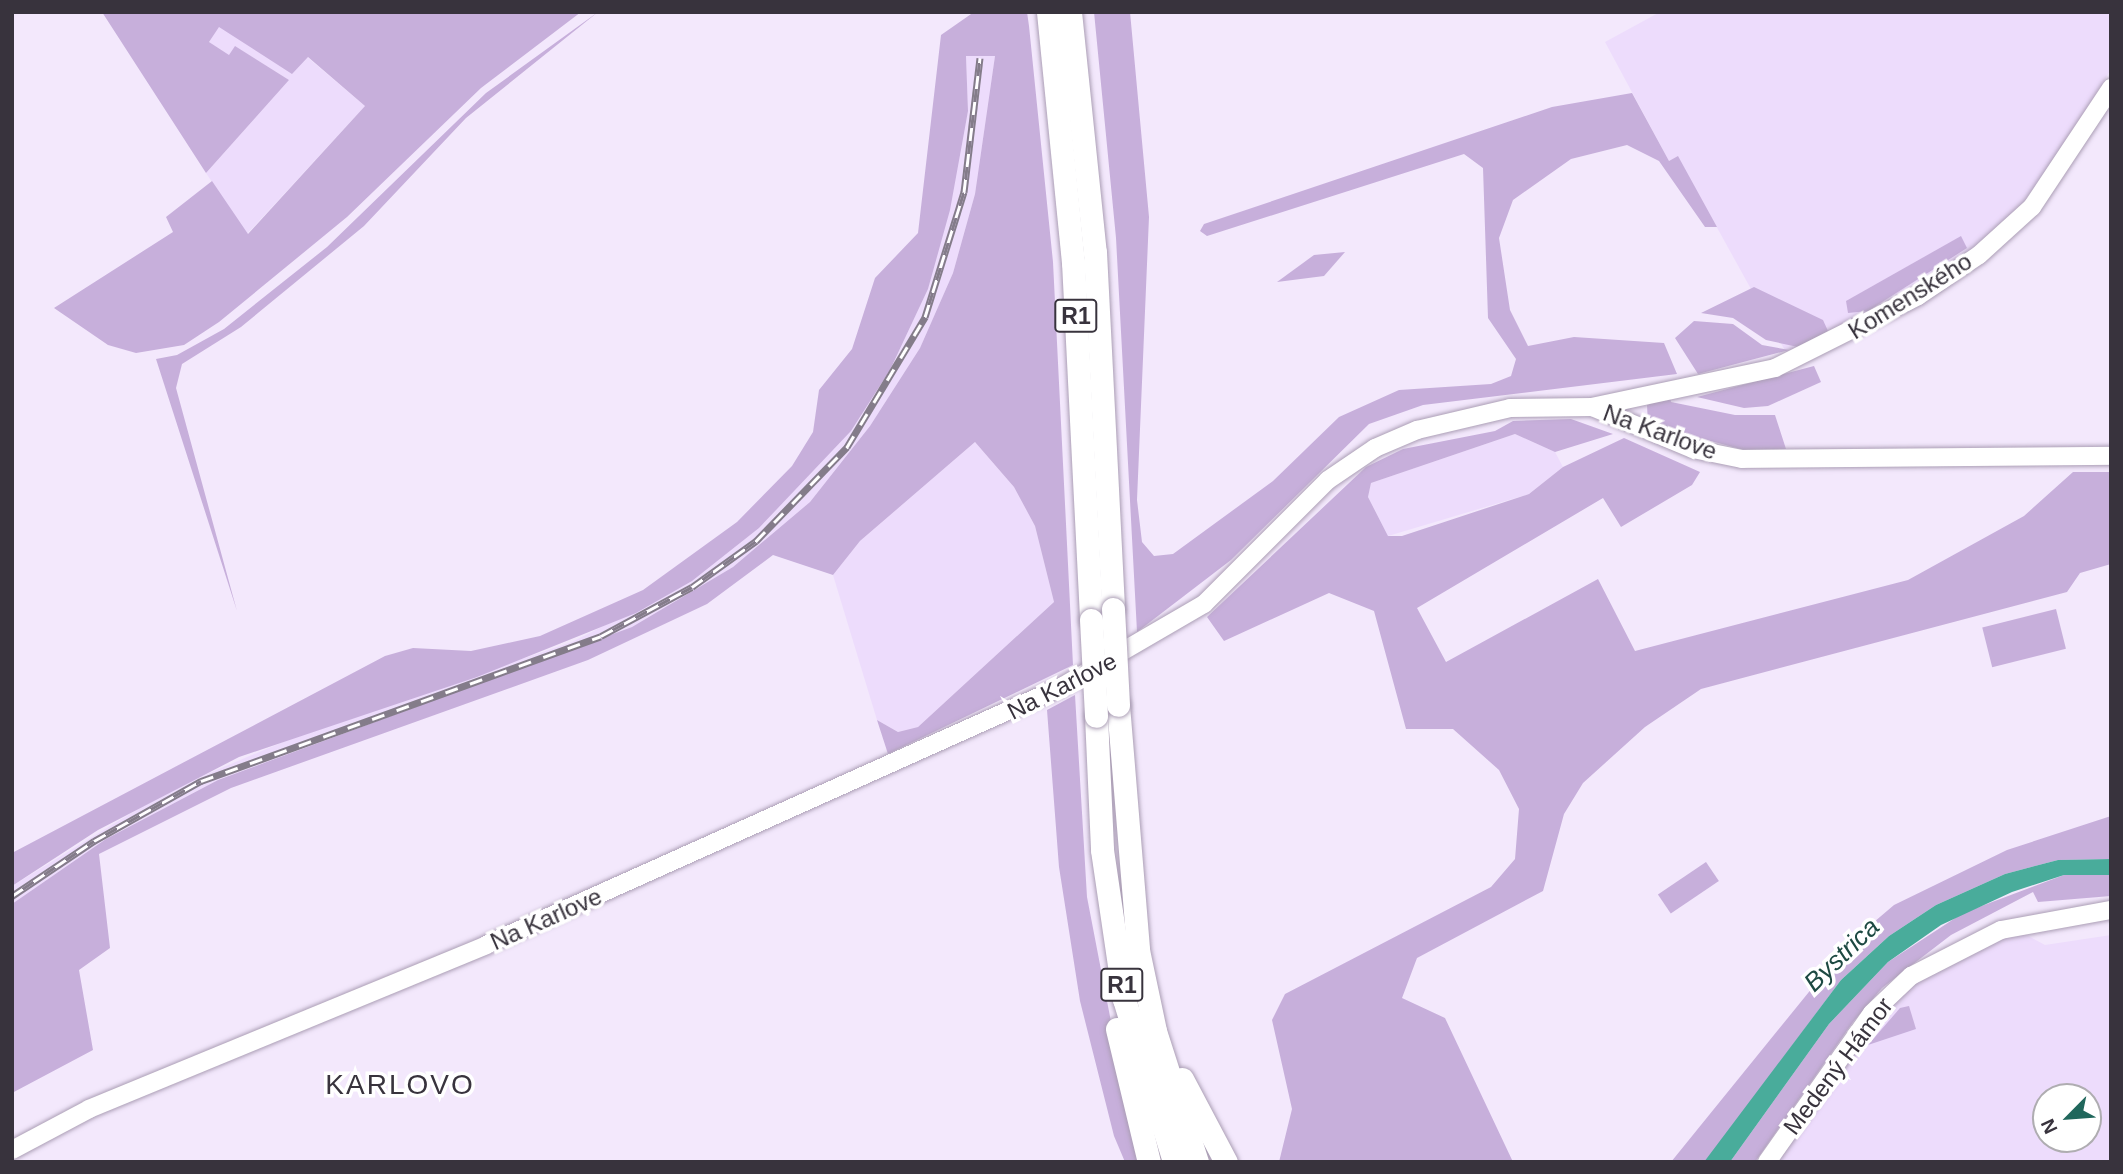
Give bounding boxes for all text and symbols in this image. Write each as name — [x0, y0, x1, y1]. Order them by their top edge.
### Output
street label: Komenského — [1843, 247, 1977, 345]
road number: R1 — [1053, 296, 1099, 336]
street label: Na Karlove — [1599, 398, 1721, 466]
street label: Na Karlove — [1003, 646, 1121, 726]
street label: Na Karlove — [486, 882, 606, 956]
water label: Bystrica — [1798, 912, 1886, 998]
road number: R1 — [1099, 966, 1145, 1004]
street label: Medený Hámor — [1777, 992, 1899, 1140]
district label: KARLOVO — [326, 1068, 474, 1102]
north arrow — [2032, 1083, 2102, 1153]
text: N — [2037, 1116, 2062, 1137]

